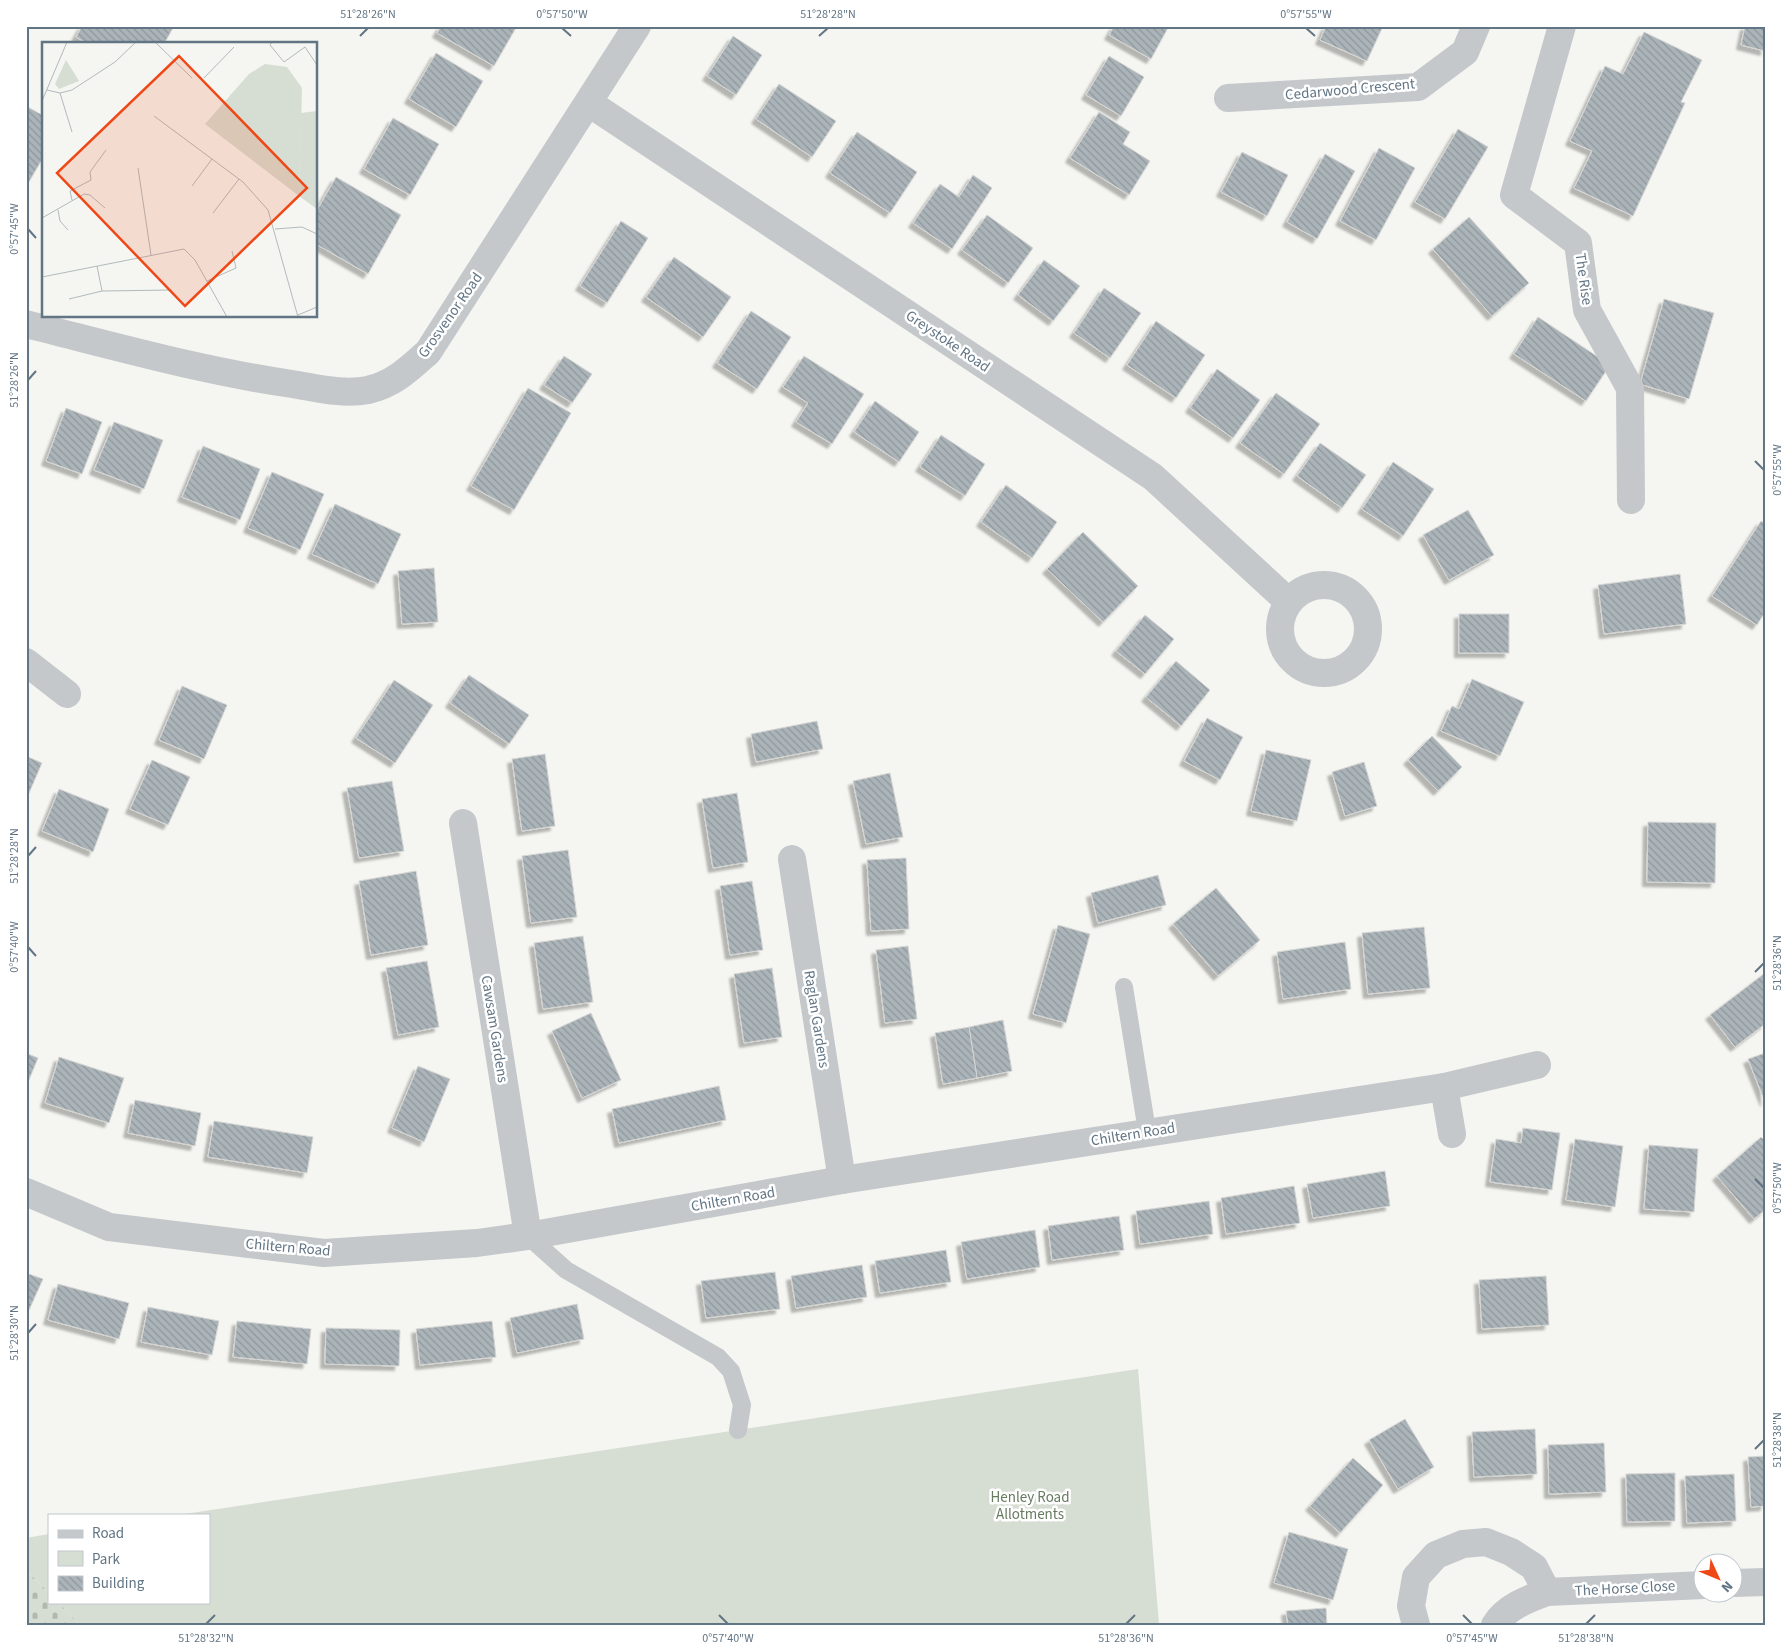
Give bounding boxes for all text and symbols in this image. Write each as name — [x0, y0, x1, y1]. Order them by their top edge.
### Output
text: 51°28'26"N — [340, 6, 396, 23]
text: 0°57'50"W — [536, 6, 588, 23]
text: 51°28'28"N — [800, 6, 856, 23]
text: 0°57'55"W — [1280, 6, 1332, 23]
inset map — [42, 42, 318, 318]
street label: Cedarwood Crescent — [1284, 73, 1416, 106]
text: 0°57'45"W — [6, 203, 23, 255]
street label: The Rise — [1569, 252, 1598, 307]
street label: Grosvenor Road — [413, 268, 488, 362]
street label: Greystoke Road — [901, 305, 994, 377]
text: 51°28'26"N — [6, 352, 23, 408]
text: 0°57'55"W — [1769, 444, 1786, 496]
text: 51°28'28"N — [6, 828, 23, 884]
text: 0°57'40"W — [6, 921, 23, 973]
text: 51°28'36"N — [1769, 935, 1786, 991]
street label: Raglan Gardens — [798, 969, 835, 1069]
street label: Cawsam Gardens — [476, 974, 513, 1084]
street label: Chiltern Road — [1089, 1117, 1177, 1152]
text: 0°57'50"W — [1769, 1162, 1786, 1214]
street label: Chiltern Road — [689, 1182, 777, 1217]
street label: Chiltern Road — [245, 1233, 331, 1262]
text: 51°28'30"N — [6, 1305, 23, 1361]
text: 51°28'38"N — [1769, 1412, 1786, 1468]
park label: Henley Road Allotments — [991, 1487, 1069, 1525]
legend — [48, 1514, 210, 1604]
text: Road — [92, 1523, 124, 1544]
text: Park — [92, 1549, 121, 1570]
north arrow — [1694, 1554, 1744, 1604]
text: Building — [92, 1573, 145, 1594]
street label: The Horse Close — [1574, 1575, 1676, 1602]
text: N — [1716, 1576, 1737, 1597]
text: 51°28'32"N — [178, 1630, 234, 1647]
text: 0°57'40"W — [702, 1630, 754, 1647]
text: 51°28'36"N — [1098, 1630, 1154, 1647]
text: 0°57'45"W — [1446, 1630, 1498, 1647]
text: 51°28'38"N — [1558, 1630, 1614, 1647]

